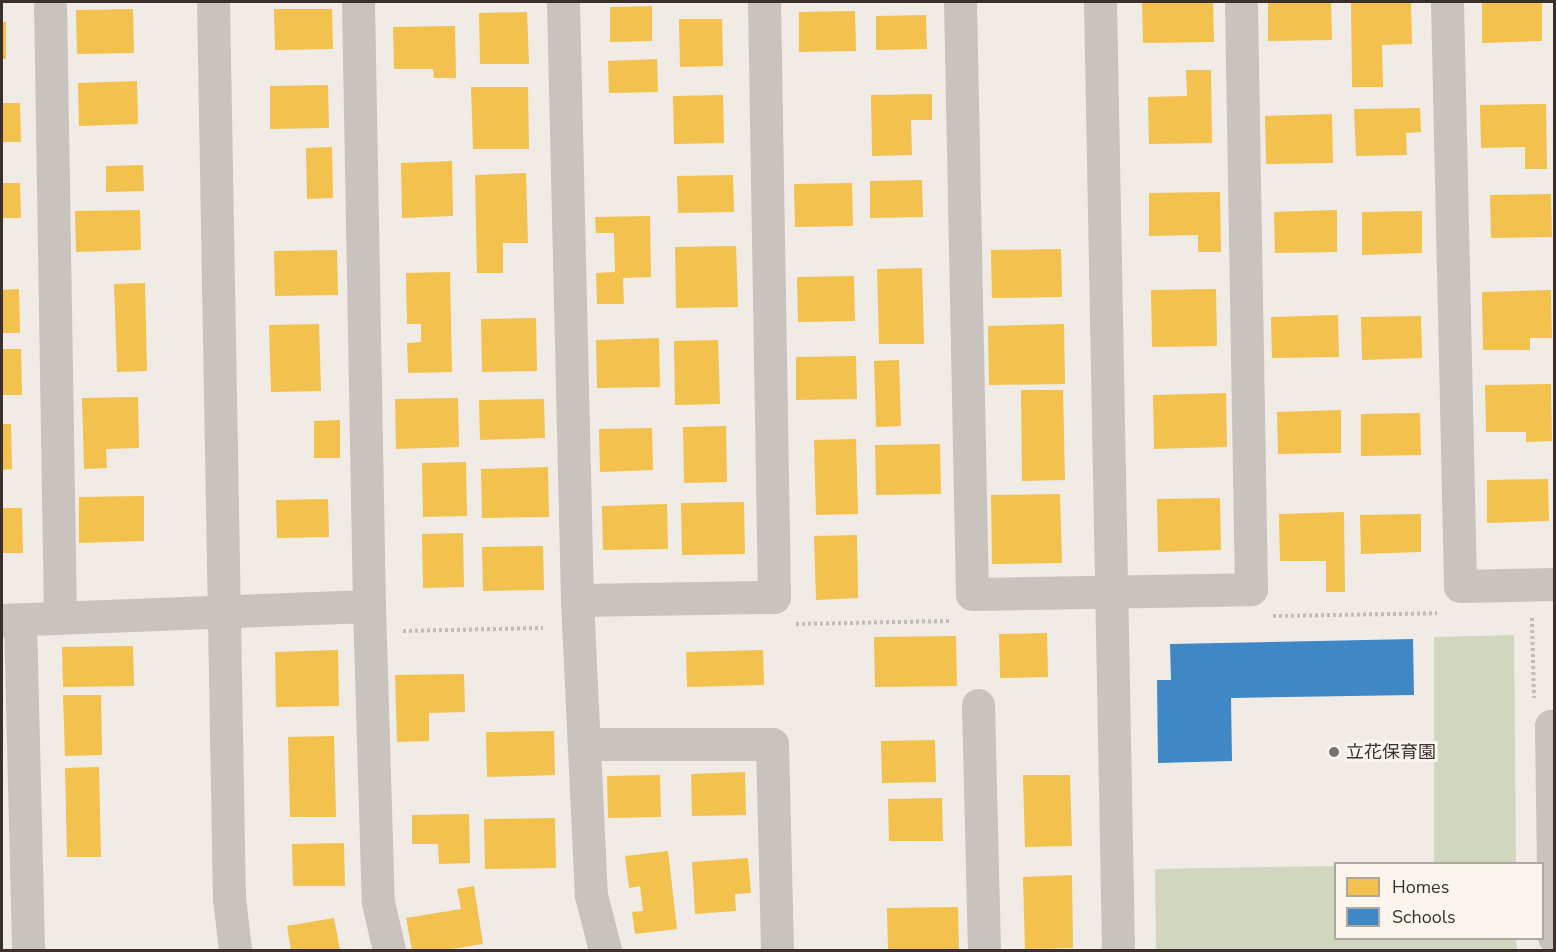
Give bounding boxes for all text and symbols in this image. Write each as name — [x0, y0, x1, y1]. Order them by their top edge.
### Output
place label: 立花保育園 — [1346, 741, 1436, 763]
marker: 立花保育園 — [1327, 745, 1341, 759]
legend — [1334, 862, 1544, 940]
text: Homes — [1392, 875, 1449, 899]
text: Schools — [1392, 905, 1456, 929]

